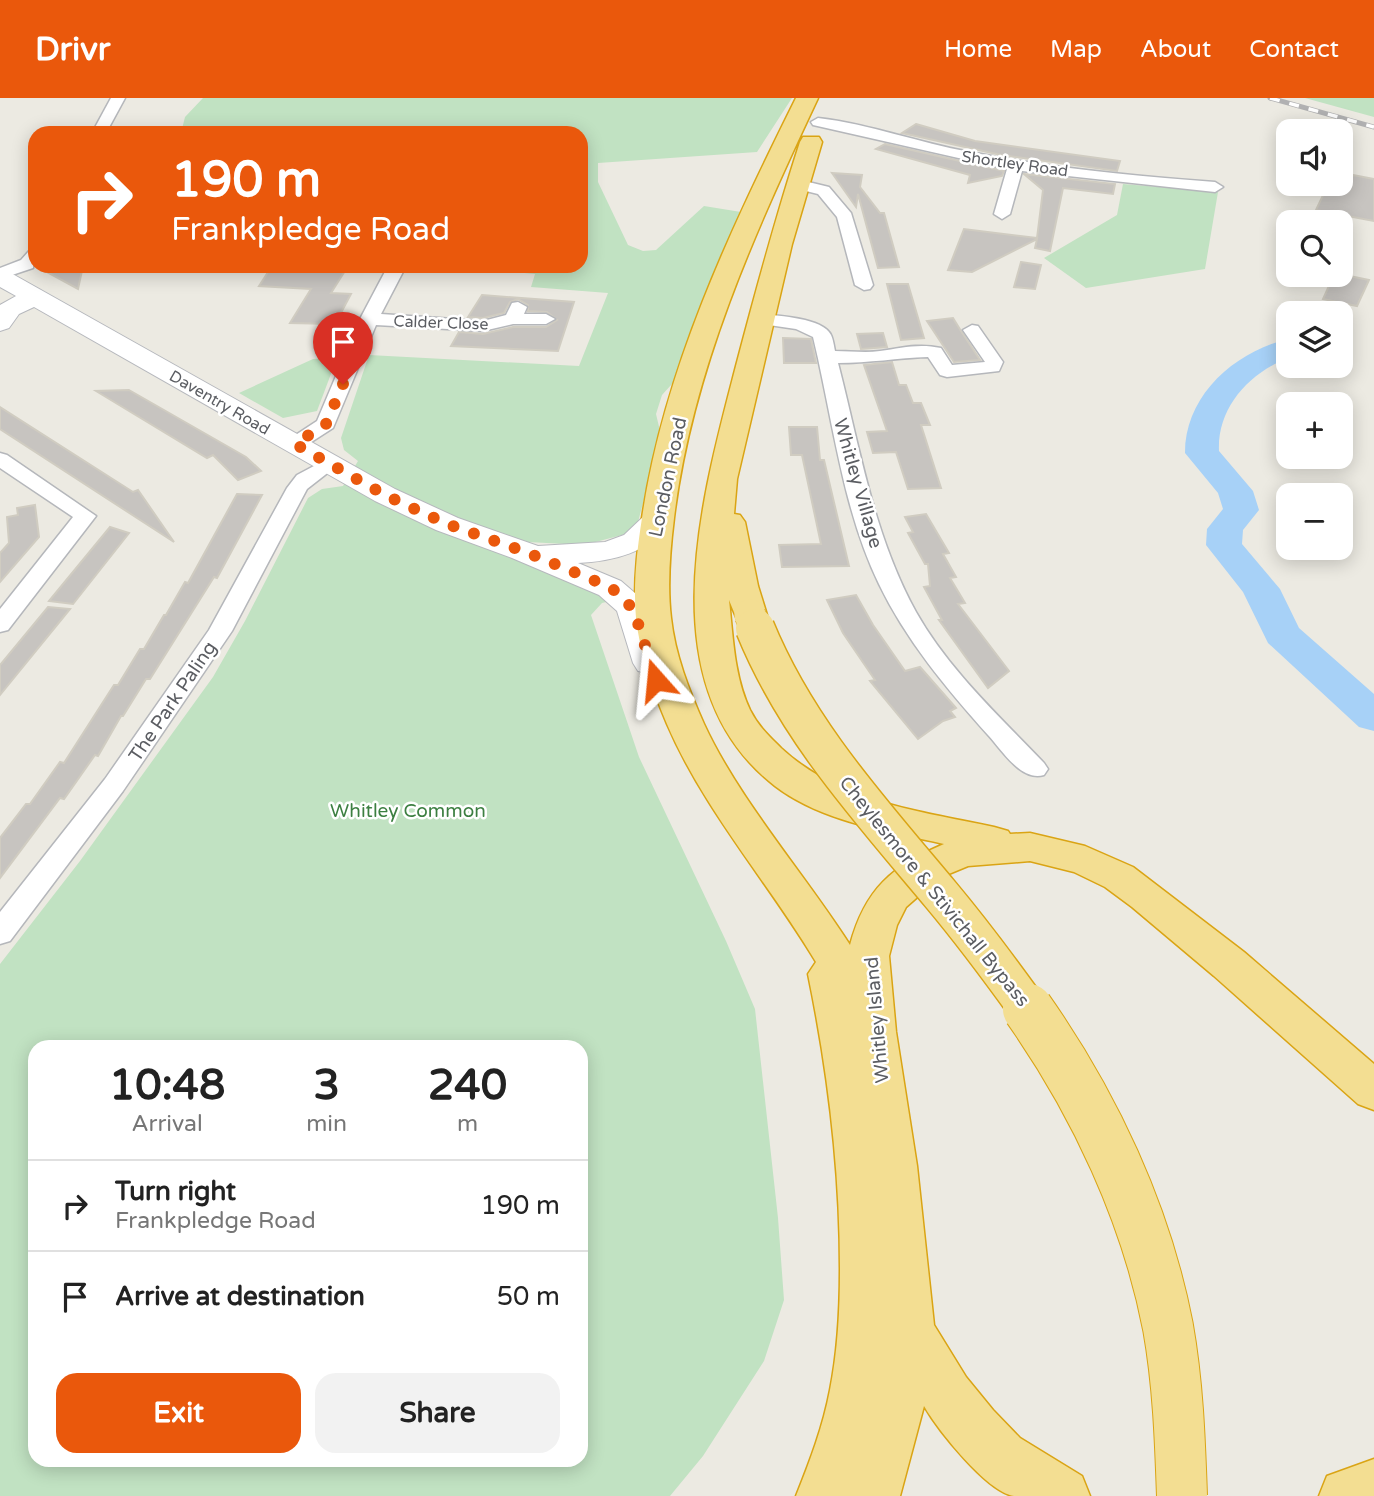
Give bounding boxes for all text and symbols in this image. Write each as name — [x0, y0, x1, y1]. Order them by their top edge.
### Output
text: Drivr — [35, 30, 110, 69]
text: Home — [944, 35, 1012, 64]
text: Map — [1050, 35, 1102, 64]
text: About — [1140, 35, 1211, 64]
text: Contact — [1249, 35, 1339, 64]
map controls — [1276, 119, 1353, 560]
button: sound — [1276, 119, 1353, 196]
street label: Shortley Road — [960, 147, 1069, 181]
text: 190 m — [171, 151, 321, 210]
icon: right — [56, 154, 147, 245]
button: search — [1276, 210, 1353, 287]
text: Frankpledge Road — [171, 211, 450, 249]
button: layers — [1276, 301, 1353, 378]
street label: Calder Close — [393, 311, 489, 335]
pin — [313, 312, 373, 384]
icon: arrive — [324, 323, 362, 361]
street label: Daventry Road — [166, 366, 273, 440]
button: + — [1276, 392, 1353, 469]
street label: London Road — [645, 415, 691, 539]
street label: Whitley Village — [829, 416, 887, 551]
button: − — [1276, 483, 1353, 560]
street label: The Park Paling — [125, 637, 221, 766]
position arrow — [619, 643, 693, 717]
street label: Cheylesmore & Stivichall Bypass — [835, 772, 1034, 1011]
park label: Whitley Common — [330, 800, 486, 822]
street label: Whitley Island — [861, 956, 893, 1084]
text: 10:48 — [109, 1060, 225, 1111]
text: 3 — [313, 1060, 340, 1111]
text: 240 — [428, 1060, 507, 1111]
text: Arrival — [132, 1110, 203, 1138]
text: min — [306, 1110, 347, 1138]
text: m — [457, 1110, 478, 1138]
text: Turn right — [115, 1176, 236, 1207]
icon: right — [56, 1187, 94, 1225]
text: 190 m — [480, 1190, 560, 1221]
text: Frankpledge Road — [115, 1207, 316, 1235]
icon: arrive — [56, 1278, 94, 1316]
text: Arrive at destination — [115, 1281, 365, 1312]
text: 50 m — [497, 1281, 560, 1312]
button: Exit — [56, 1373, 301, 1453]
button: Share — [315, 1373, 560, 1453]

